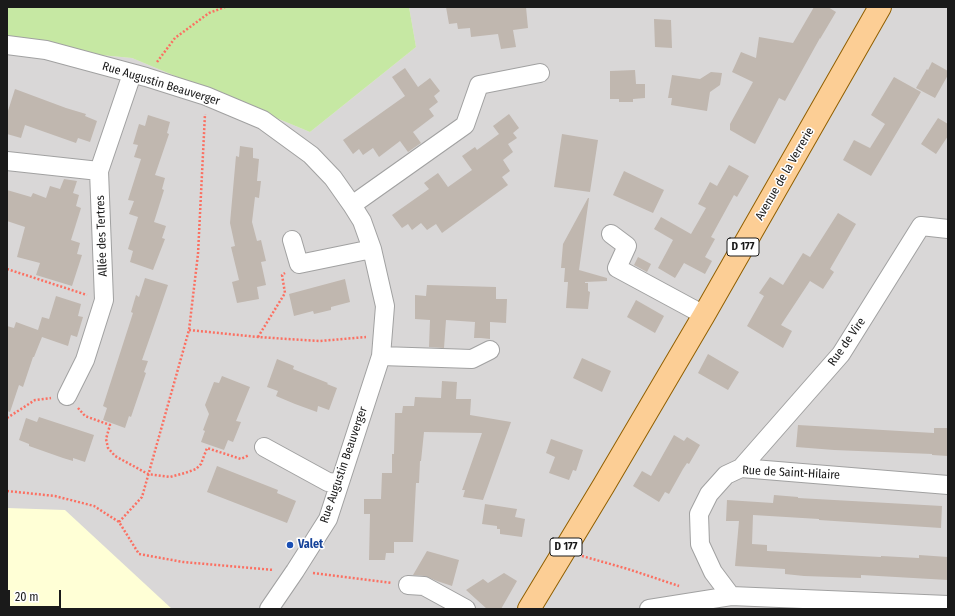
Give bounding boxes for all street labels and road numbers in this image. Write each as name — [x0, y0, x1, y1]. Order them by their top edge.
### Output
street label: Rue Augustin Beauverger — [100, 59, 222, 109]
street label: Avenue de la Verrerie — [753, 125, 817, 223]
street label: Allée des Tertres — [93, 195, 111, 277]
road number: D 177 — [727, 238, 759, 256]
street label: Rue de Vire — [825, 315, 869, 369]
street label: Rue Augustin Beauverger — [317, 405, 371, 525]
street label: Rue de Saint-Hilaire — [742, 463, 840, 483]
road number: D 177 — [550, 538, 582, 556]

